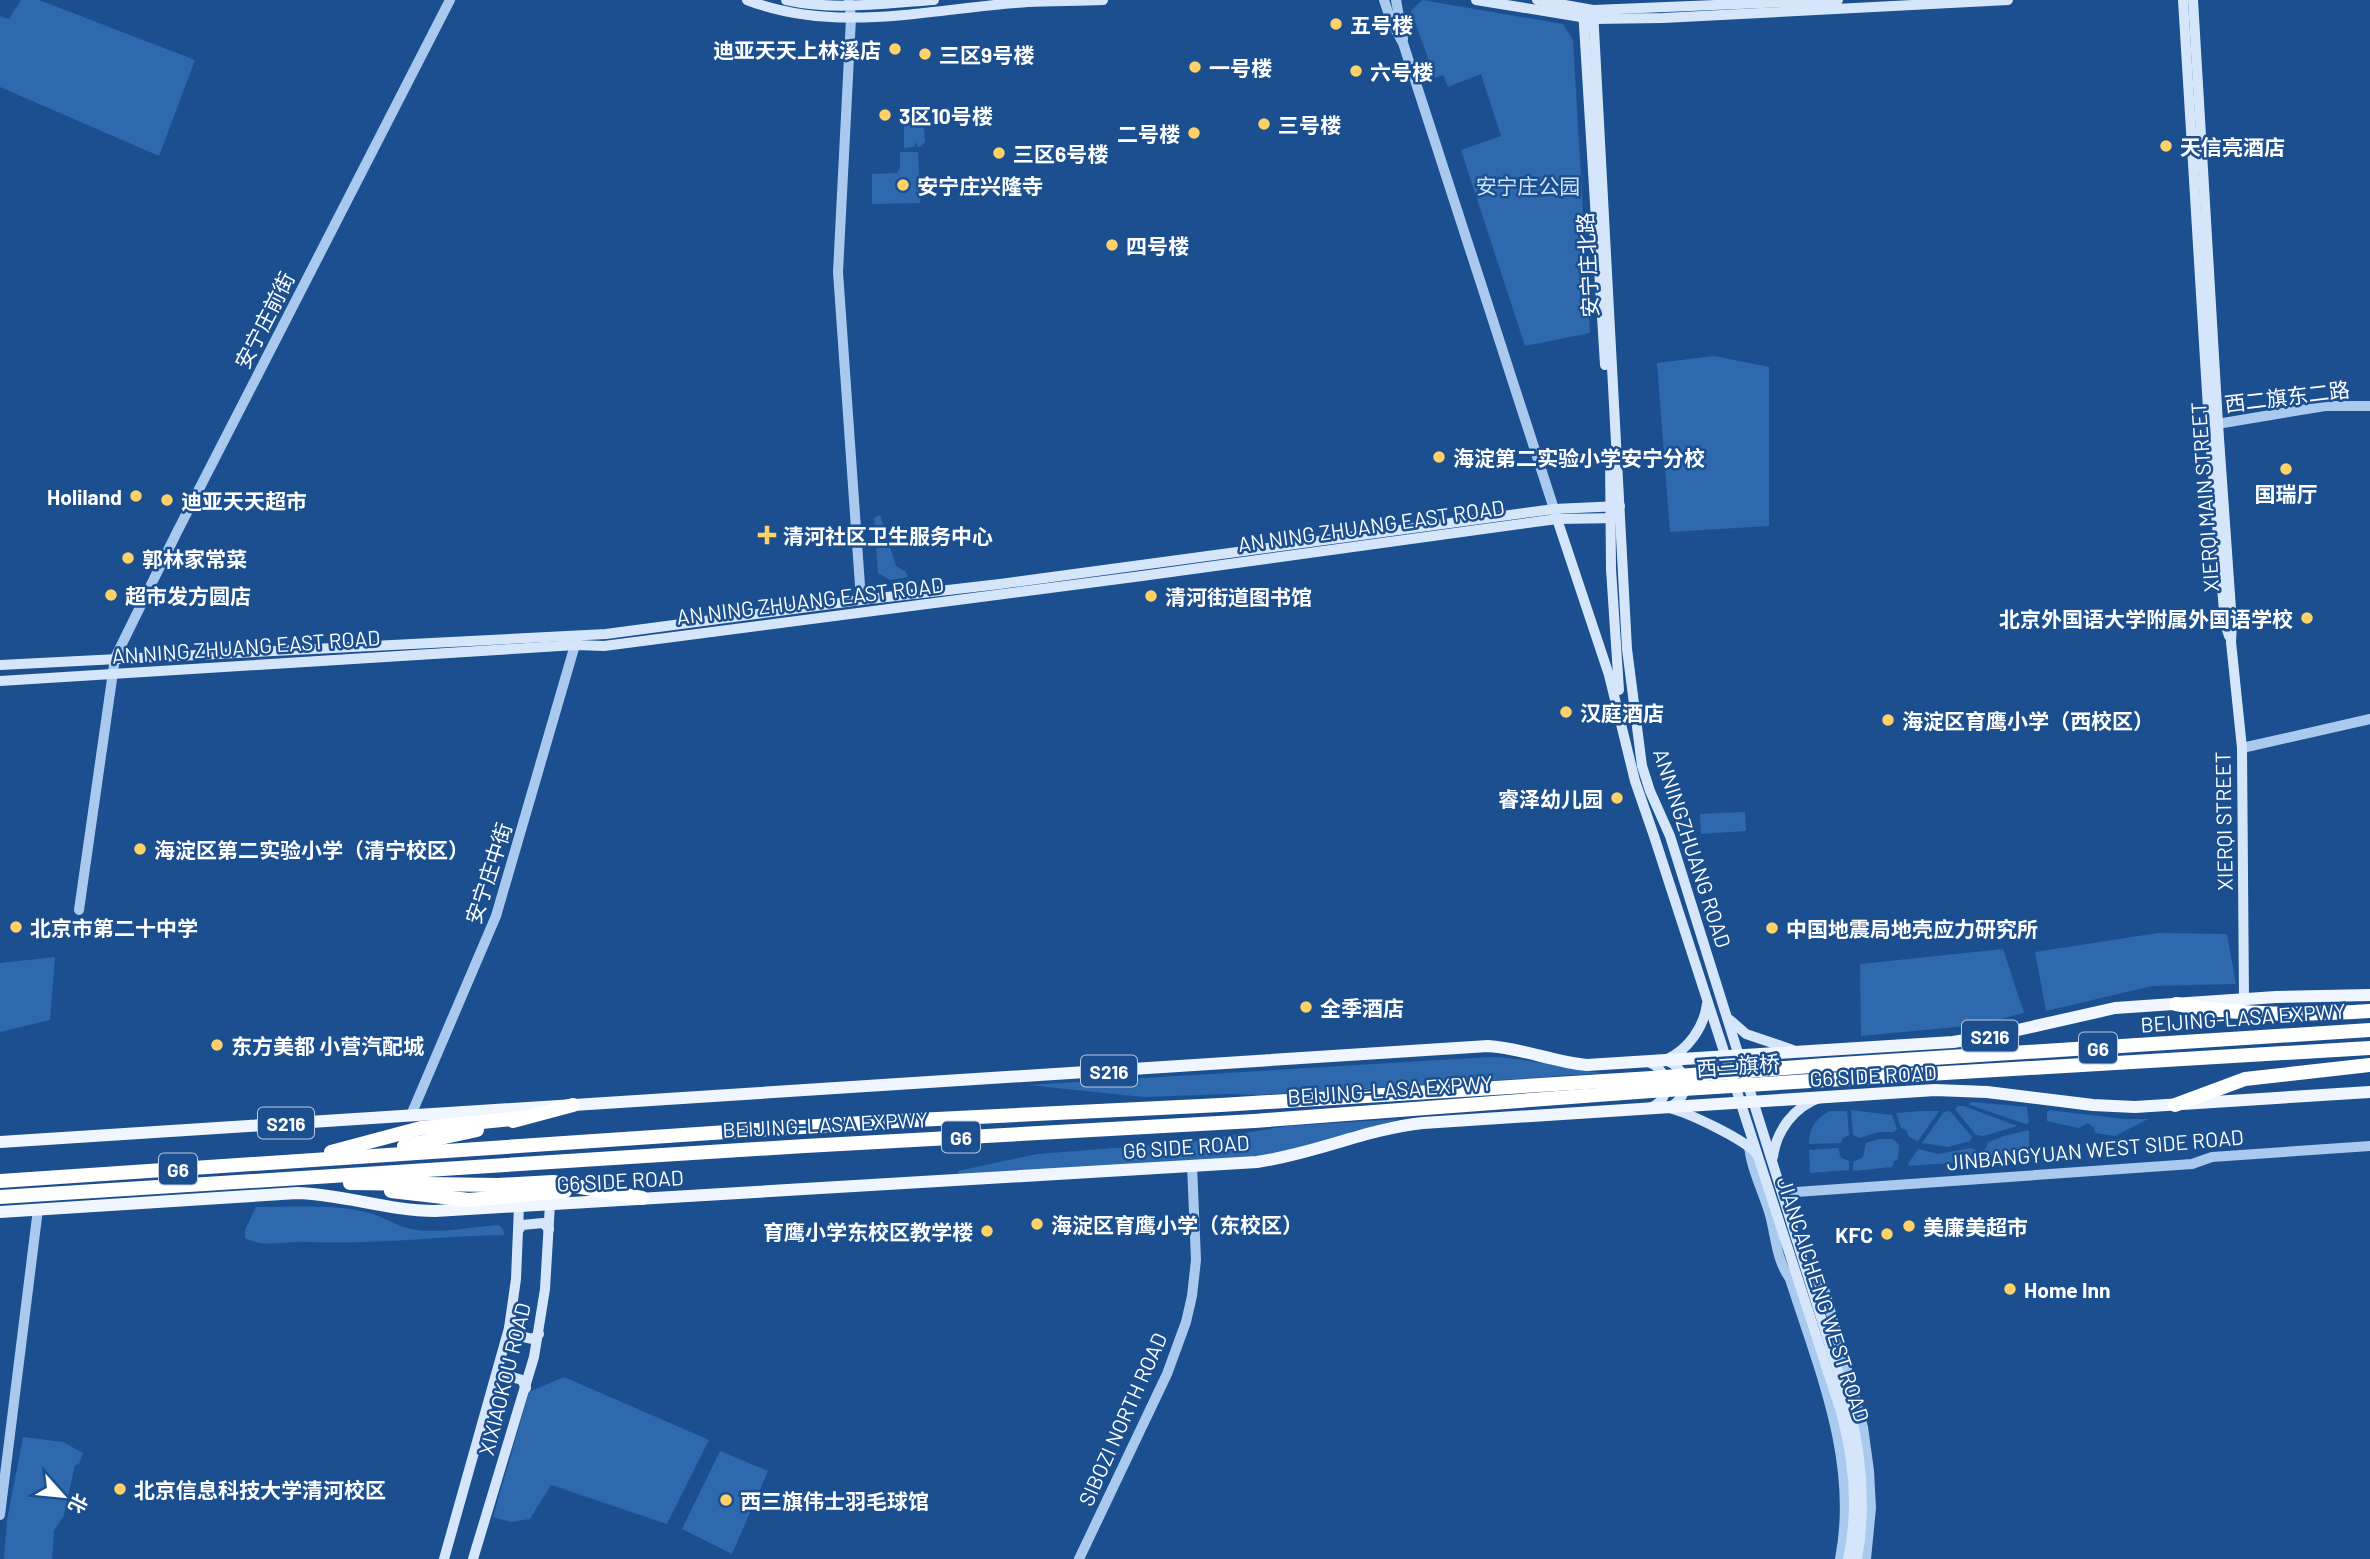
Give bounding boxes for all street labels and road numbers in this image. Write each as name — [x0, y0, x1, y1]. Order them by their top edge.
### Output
street label: 安宁庄北路 — [1572, 212, 1602, 318]
street label: 安宁庄前街 — [229, 268, 299, 372]
street label: 西二旗东二路 — [2223, 376, 2351, 416]
street label: XIERQI MAIN STREET — [2185, 401, 2223, 593]
street label: AN NING ZHUANG EAST ROAD — [1236, 494, 1506, 556]
street label: AN NING ZHUANG EAST ROAD — [675, 571, 945, 629]
street label: AN NING ZHUANG EAST ROAD — [111, 624, 381, 668]
street label: ANNINGZHUANG ROAD — [1649, 745, 1737, 951]
street label: XIERQI STREET — [2209, 751, 2237, 891]
street label: 安宁庄中街 — [460, 819, 516, 927]
street label: BEIJING-LASA EXPWY — [2140, 997, 2347, 1037]
road number: S216 — [1962, 1020, 2018, 1052]
road number: G6 — [2079, 1032, 2117, 1064]
street label: 西三旗桥 — [1695, 1050, 1781, 1080]
road number: S216 — [1081, 1056, 1137, 1086]
street label: G6 SIDE ROAD — [1809, 1059, 1937, 1091]
street label: BEIJING-LASA EXPWY — [1287, 1069, 1494, 1109]
street label: BEIJING-LASA EXPWY — [722, 1106, 928, 1142]
road number: S216 — [258, 1107, 314, 1138]
road number: G6 — [942, 1121, 980, 1152]
street label: JINBANGYUAN WEST SIDE ROAD — [1945, 1124, 2245, 1174]
street label: G6 SIDE ROAD — [1122, 1129, 1250, 1163]
road number: G6 — [159, 1154, 197, 1184]
street label: G6 SIDE ROAD — [556, 1164, 684, 1196]
street label: JIANCAICHENG WEST ROAD — [1773, 1173, 1875, 1425]
street label: XIXIAOKOU ROAD — [473, 1300, 535, 1458]
street label: SIBOZI NORTH ROAD — [1073, 1329, 1171, 1509]

